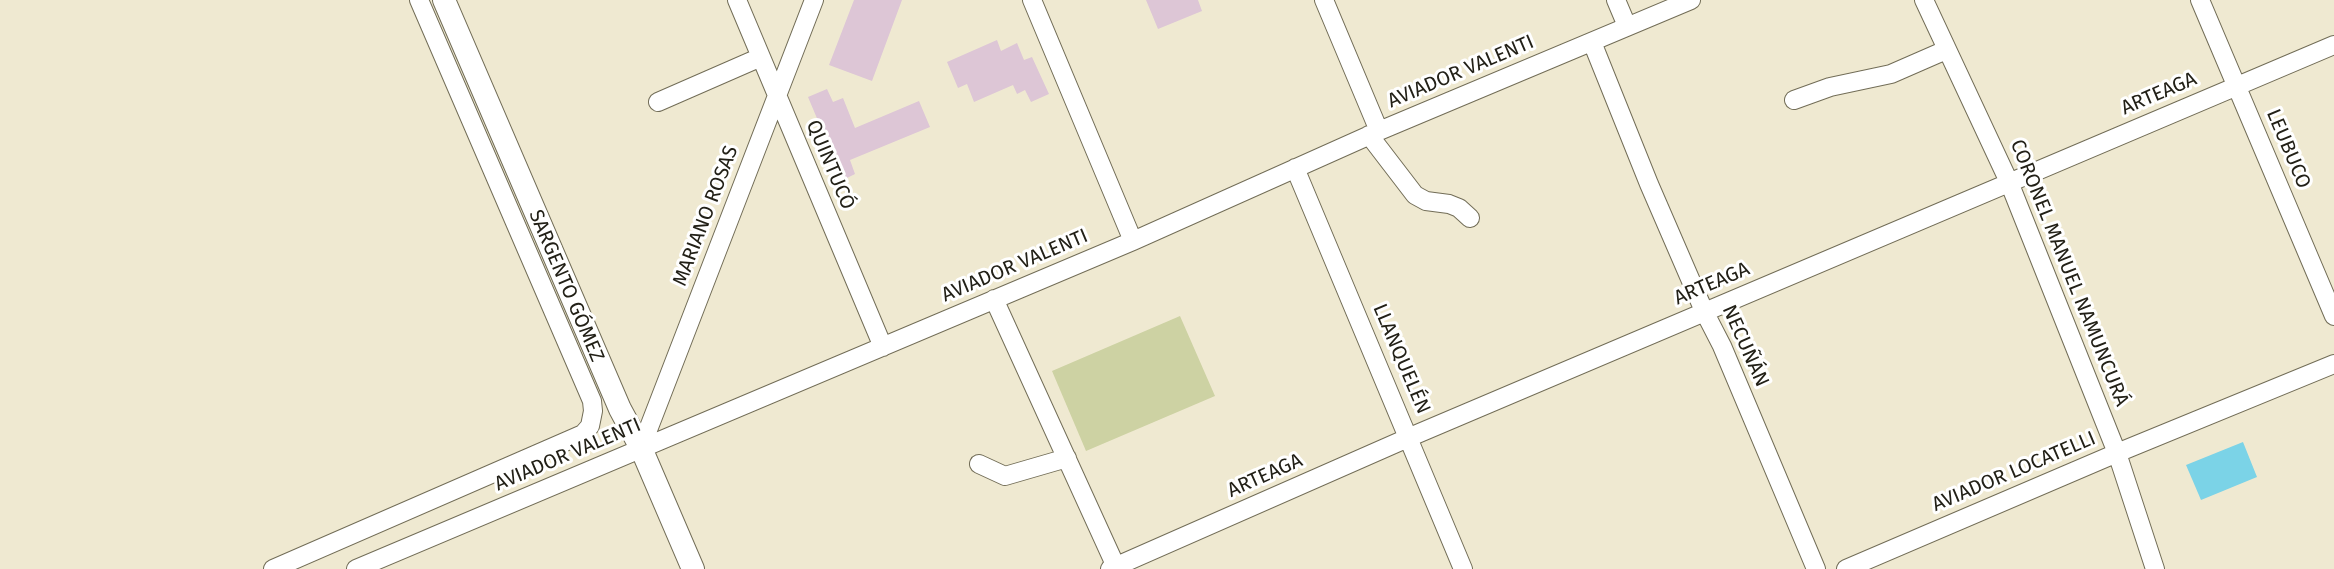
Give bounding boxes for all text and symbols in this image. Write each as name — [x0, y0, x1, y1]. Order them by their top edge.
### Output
street label: AVIADOR VALENTI — [1384, 30, 1538, 114]
street label: ARTEAGA — [2118, 67, 2200, 121]
street label: LEUBUCO — [2261, 106, 2315, 192]
street label: QUINTUCÓ — [800, 117, 860, 213]
street label: CORONEL MANUEL NAMUNCURÁ — [2004, 136, 2134, 410]
street label: MARIANO ROSAS — [668, 143, 744, 289]
street label: SARGENTO GÓMEZ — [523, 206, 609, 366]
street label: AVIADOR VALENTI — [938, 224, 1092, 308]
street label: ARTEAGA — [1671, 257, 1753, 311]
street label: LLANQUELÉN — [1367, 300, 1435, 418]
street label: NECUÑÁN — [1716, 301, 1774, 391]
street label: AVIADOR VALENTI — [491, 413, 645, 497]
street label: AVIADOR LOCATELLI — [1929, 427, 2099, 517]
street label: ARTEAGA — [1224, 449, 1306, 503]

